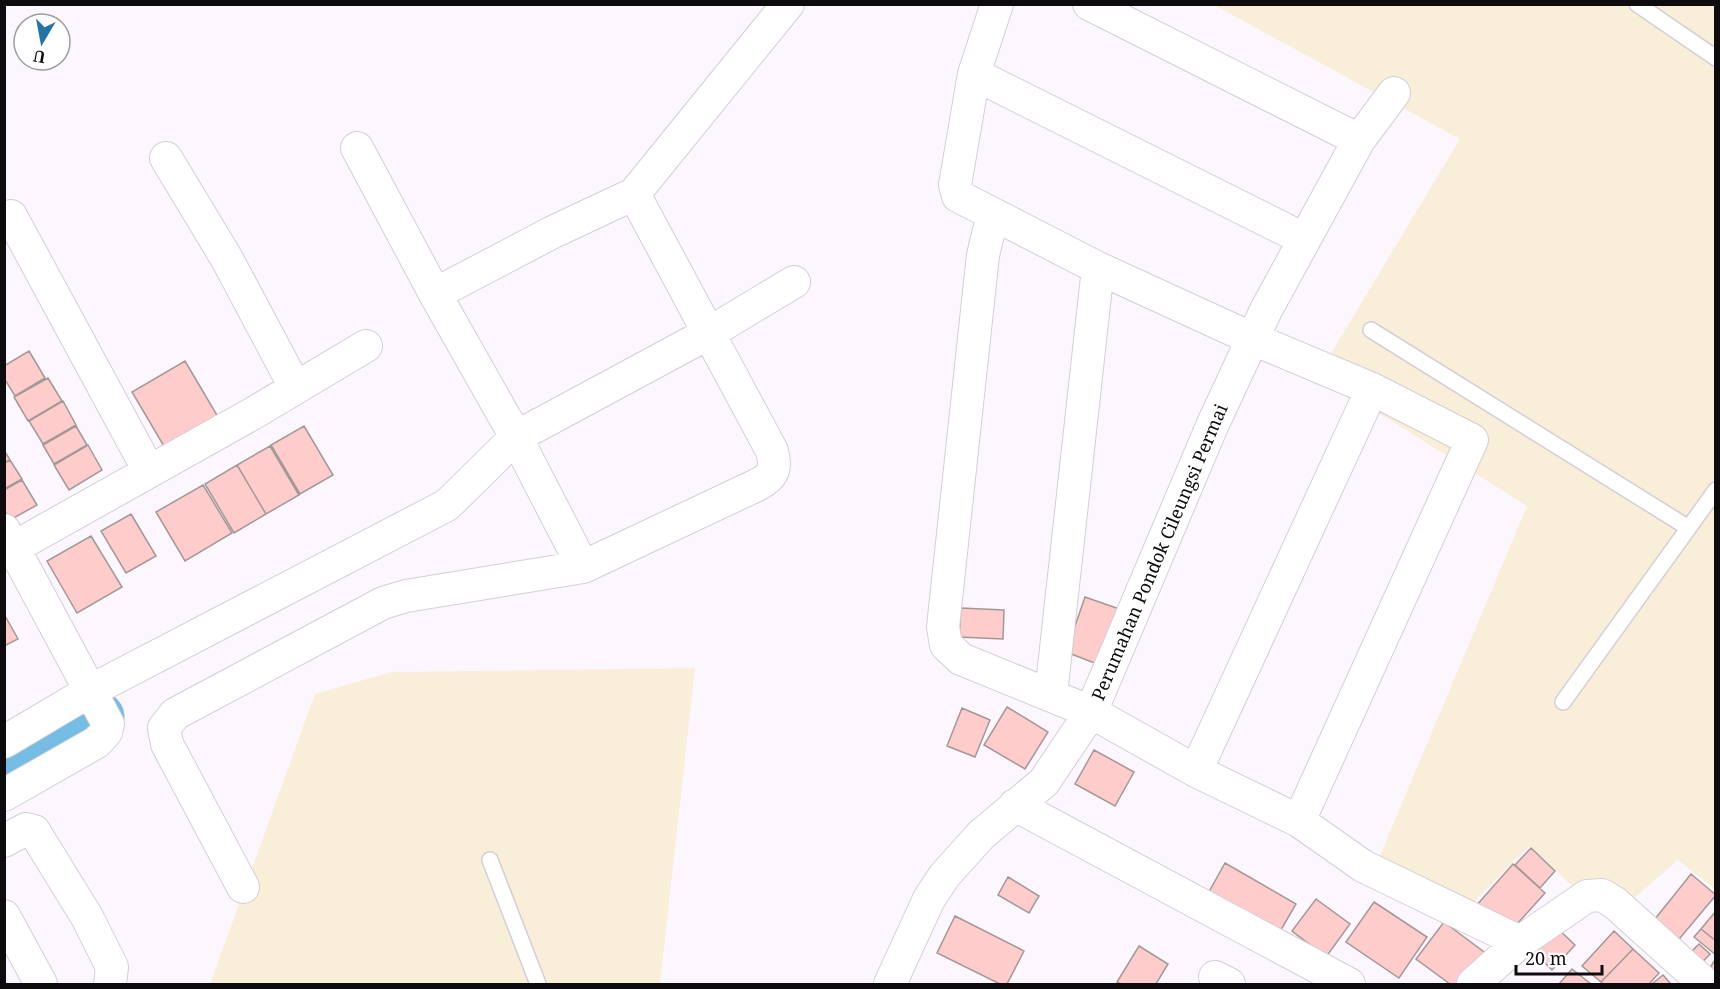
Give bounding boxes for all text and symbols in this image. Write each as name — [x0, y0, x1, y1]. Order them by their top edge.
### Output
north arrow — [12, 12, 72, 72]
text: U — [32, 45, 47, 69]
street label: Perumahan Pondok Cileungsi Permai — [1085, 400, 1233, 704]
scale bar — [1516, 938, 1602, 976]
text: 20 m — [1525, 946, 1567, 970]

